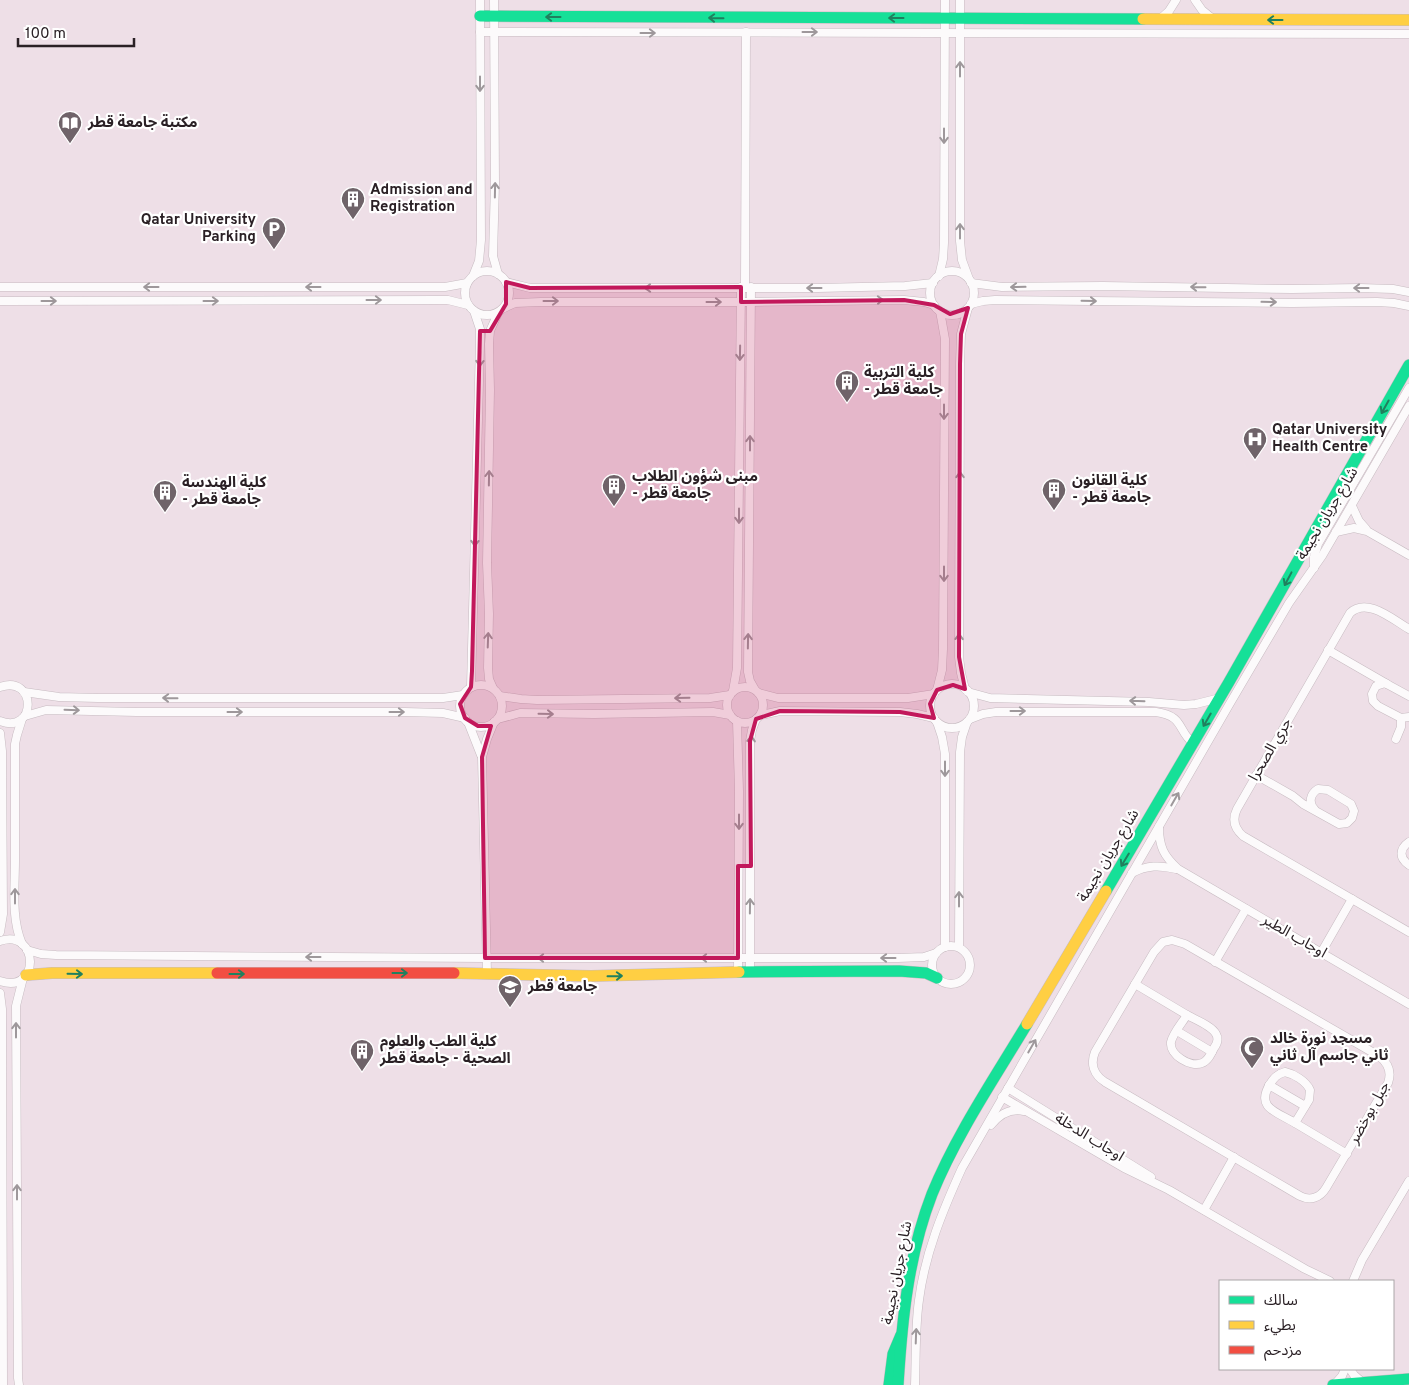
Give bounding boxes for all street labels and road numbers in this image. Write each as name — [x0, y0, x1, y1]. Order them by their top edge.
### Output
street label: شارع جريان نجيمة — [1293, 464, 1364, 564]
street label: جري الصحرا — [1245, 715, 1297, 785]
street label: شارع جريان نجيمة — [1074, 806, 1145, 906]
street label: اوجاب الطير — [1257, 910, 1330, 963]
street label: جبل بوخضر — [1345, 1078, 1395, 1148]
street label: اوجاب الدخلة — [1051, 1109, 1127, 1167]
street label: شارع جريان نجيمة — [879, 1219, 918, 1326]

